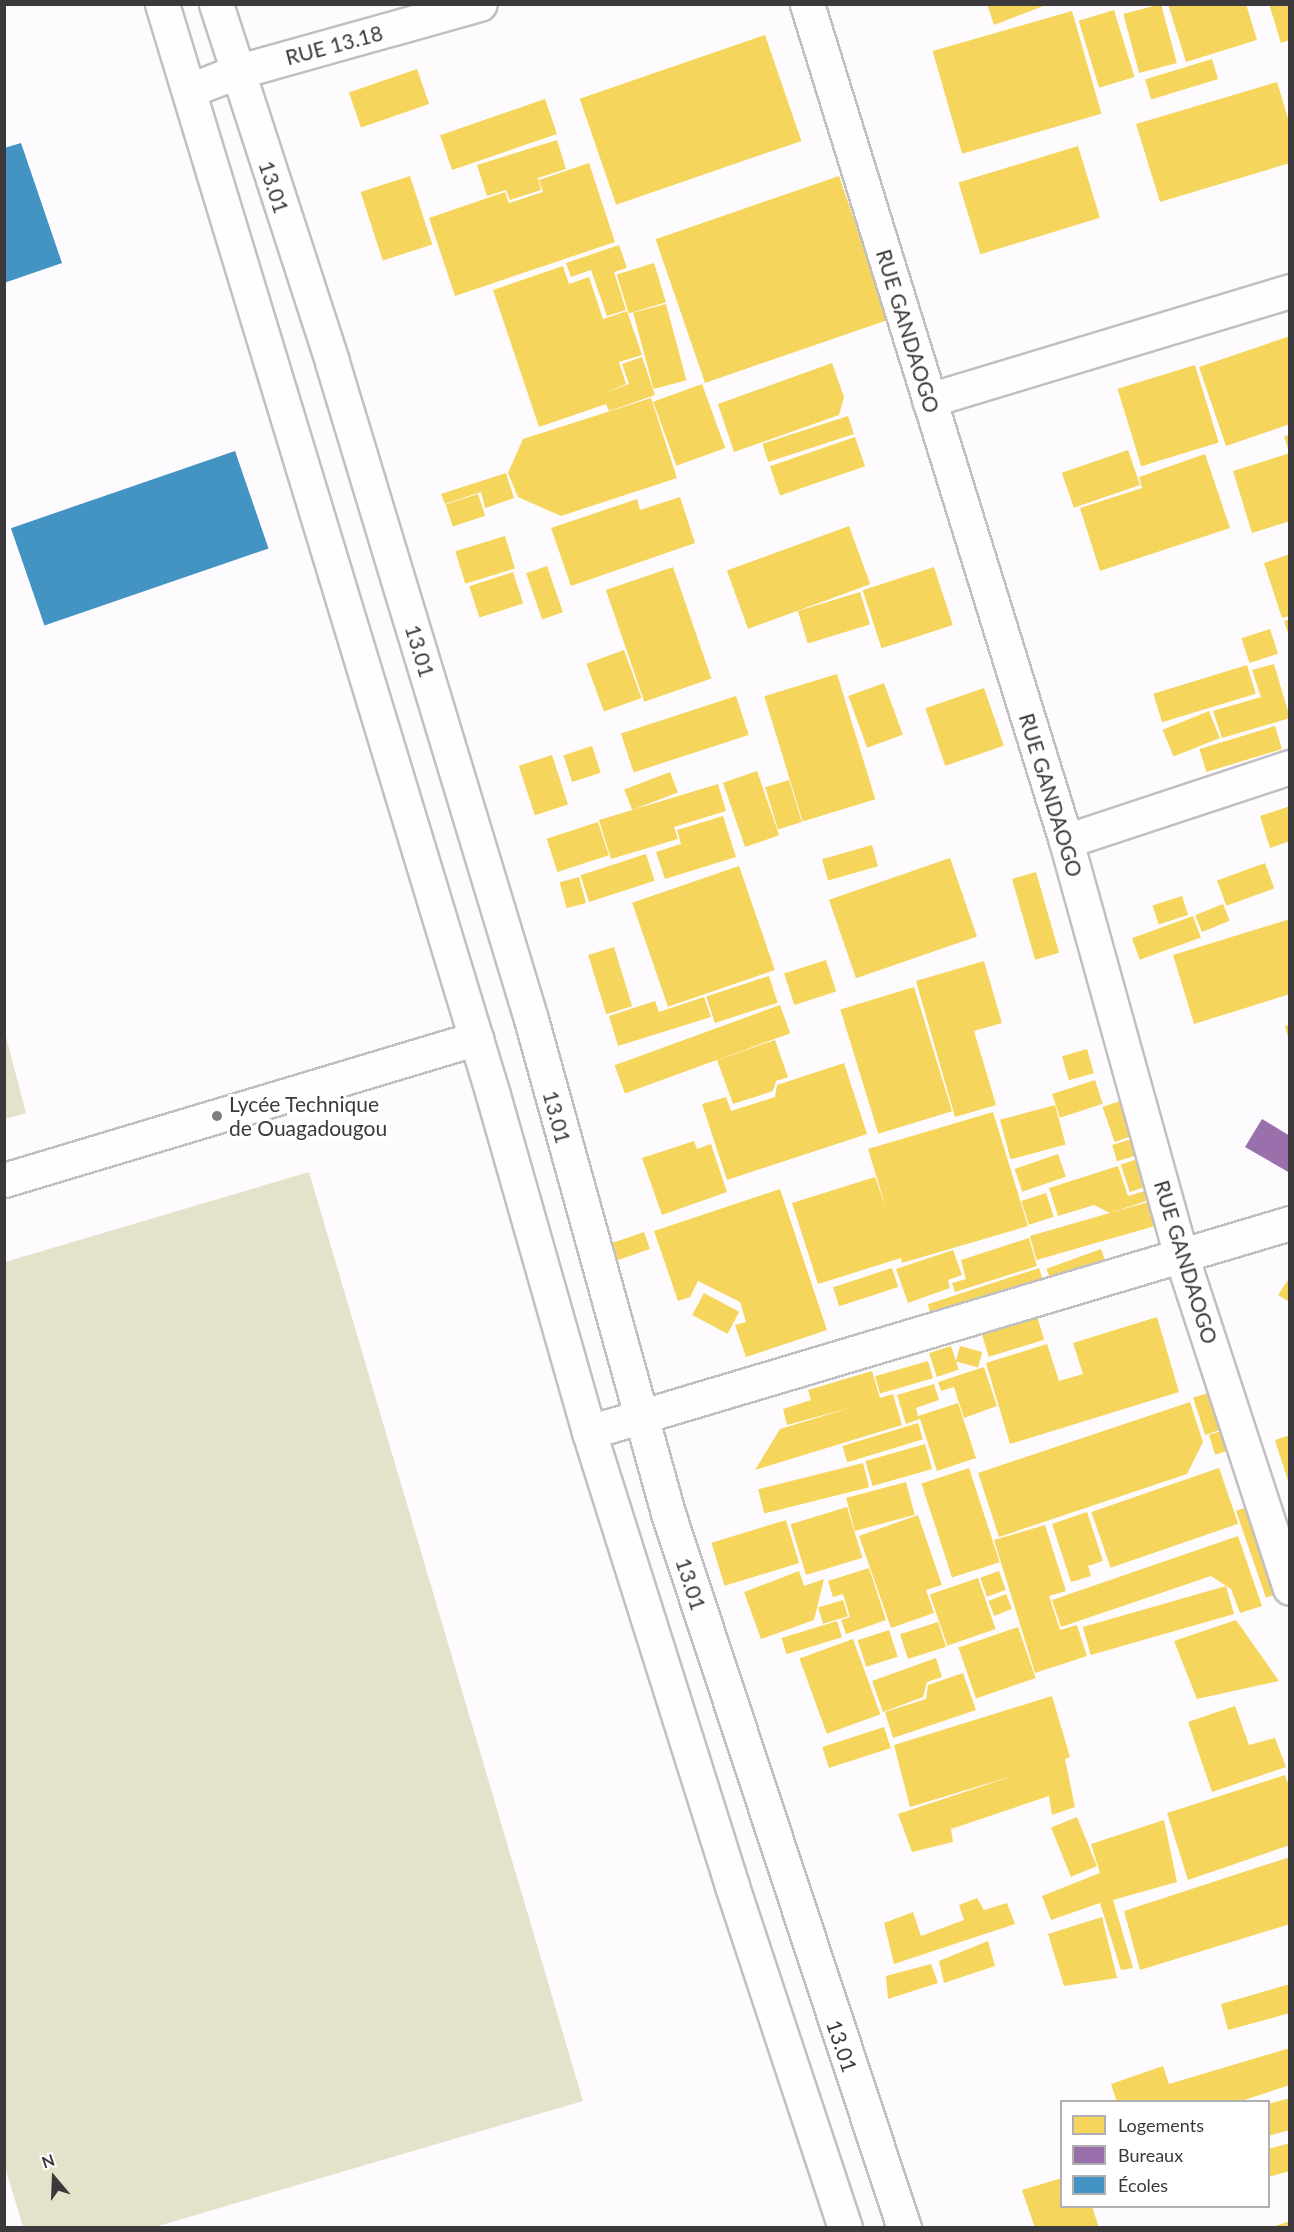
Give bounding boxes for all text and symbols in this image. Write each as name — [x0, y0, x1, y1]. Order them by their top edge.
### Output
street label: RUE 13.18 — [283, 20, 385, 70]
street label: 13.01 — [254, 158, 294, 216]
street label: RUE GANDAOGO — [871, 246, 945, 416]
street label: 13.01 — [400, 622, 440, 680]
street label: RUE GANDAOGO — [1014, 710, 1088, 880]
street label: 13.01 — [538, 1088, 576, 1146]
place label: Lycée Technique de Ouagadougou — [229, 1091, 387, 1141]
marker: Lycée Technique de Ouagadougou — [210, 1109, 224, 1123]
street label: RUE GANDAOGO — [1149, 1177, 1223, 1347]
street label: 13.01 — [671, 1555, 711, 1613]
street label: 13.01 — [821, 2017, 863, 2075]
legend — [1060, 2100, 1270, 2208]
text: Logements — [1118, 2114, 1204, 2136]
text: Bureaux — [1118, 2144, 1183, 2166]
north arrow — [24, 2148, 84, 2208]
text: N — [39, 2150, 57, 2171]
text: Écoles — [1118, 2174, 1168, 2196]

